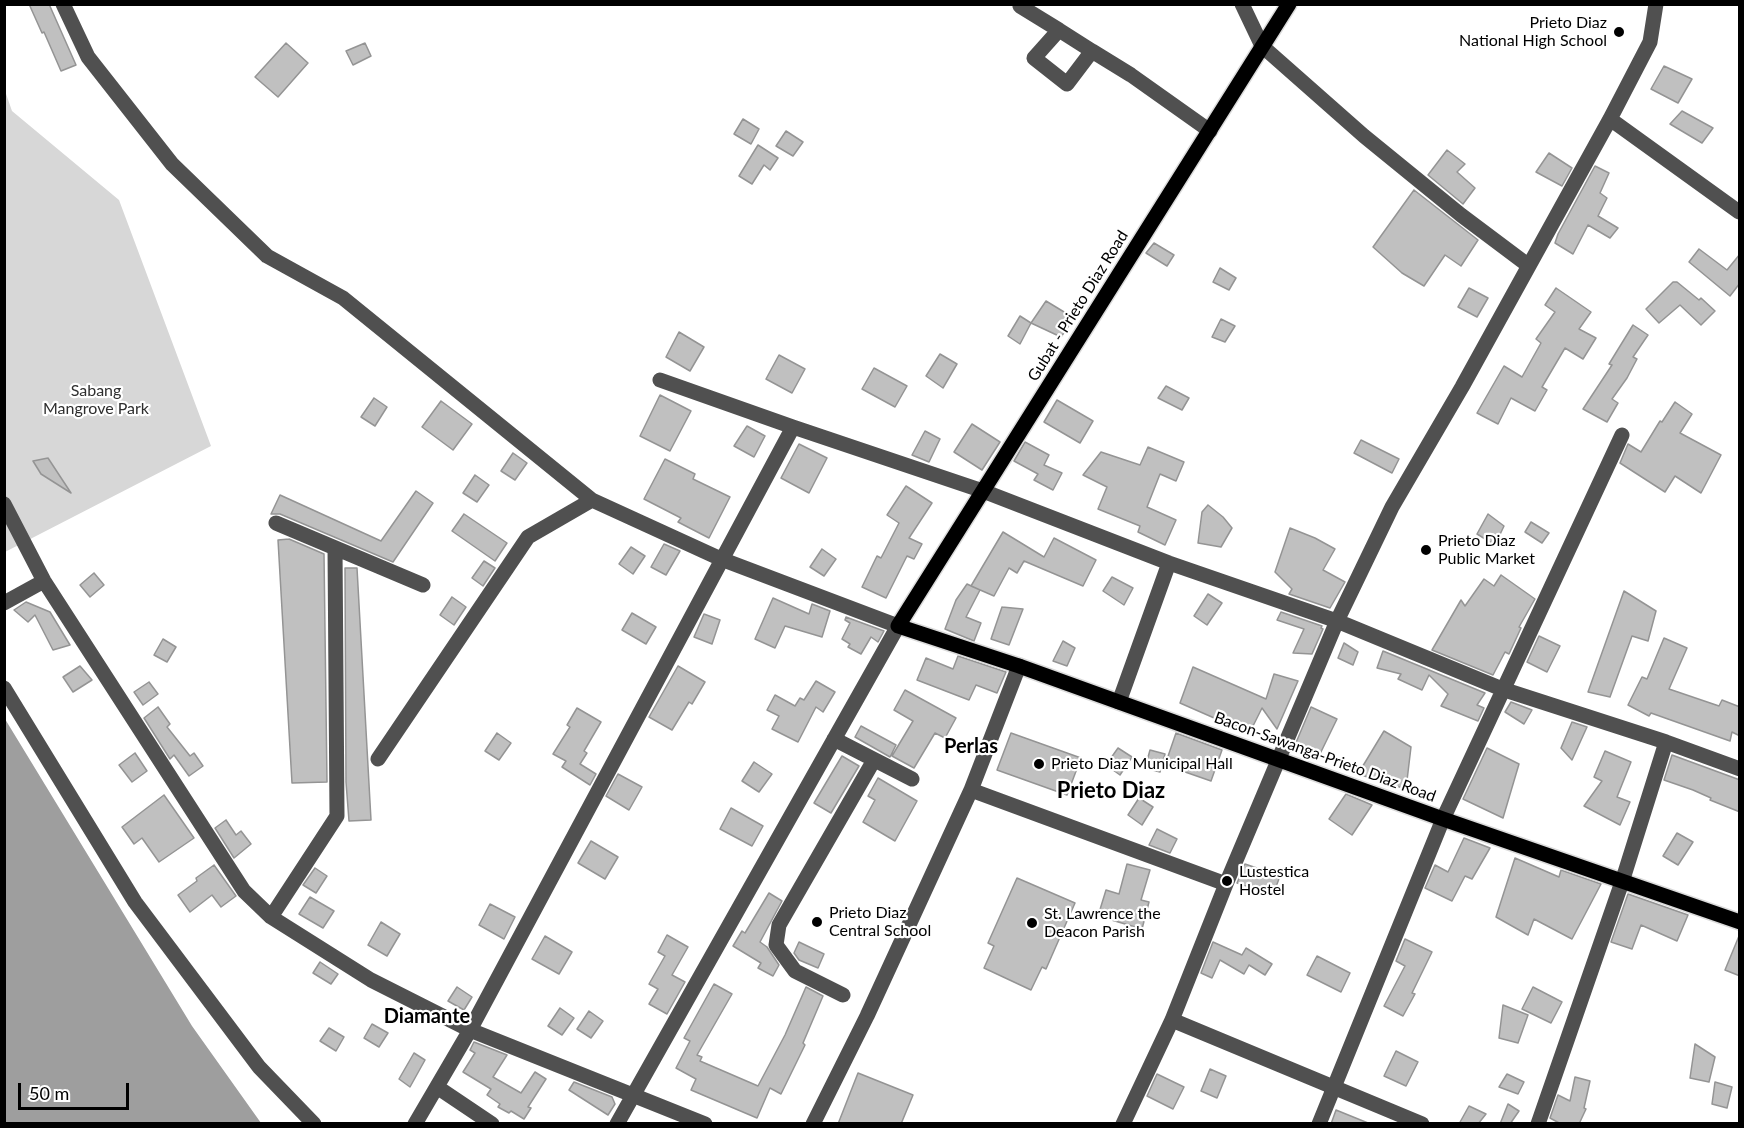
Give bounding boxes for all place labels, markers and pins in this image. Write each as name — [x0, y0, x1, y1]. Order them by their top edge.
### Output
place label: Prieto Diaz National High School — [1459, 13, 1607, 51]
marker: Prieto Diaz National High School — [1612, 25, 1626, 39]
place label: Prieto Diaz Public Market — [1438, 531, 1535, 569]
marker: Prieto Diaz Public Market — [1419, 543, 1433, 557]
place label: Prieto Diaz Municipal Hall — [1051, 754, 1233, 774]
marker: Prieto Diaz Municipal Hall — [1032, 757, 1046, 771]
place label: Lustestica Hostel — [1239, 862, 1309, 900]
marker: Lustestica Hostel — [1220, 874, 1234, 888]
place label: Prieto Diaz Central School — [829, 903, 931, 941]
place label: St. Lawrence the Deacon Parish — [1044, 904, 1161, 942]
marker: Prieto Diaz Central School — [810, 915, 824, 929]
marker: St. Lawrence the Deacon Parish — [1025, 916, 1039, 930]

